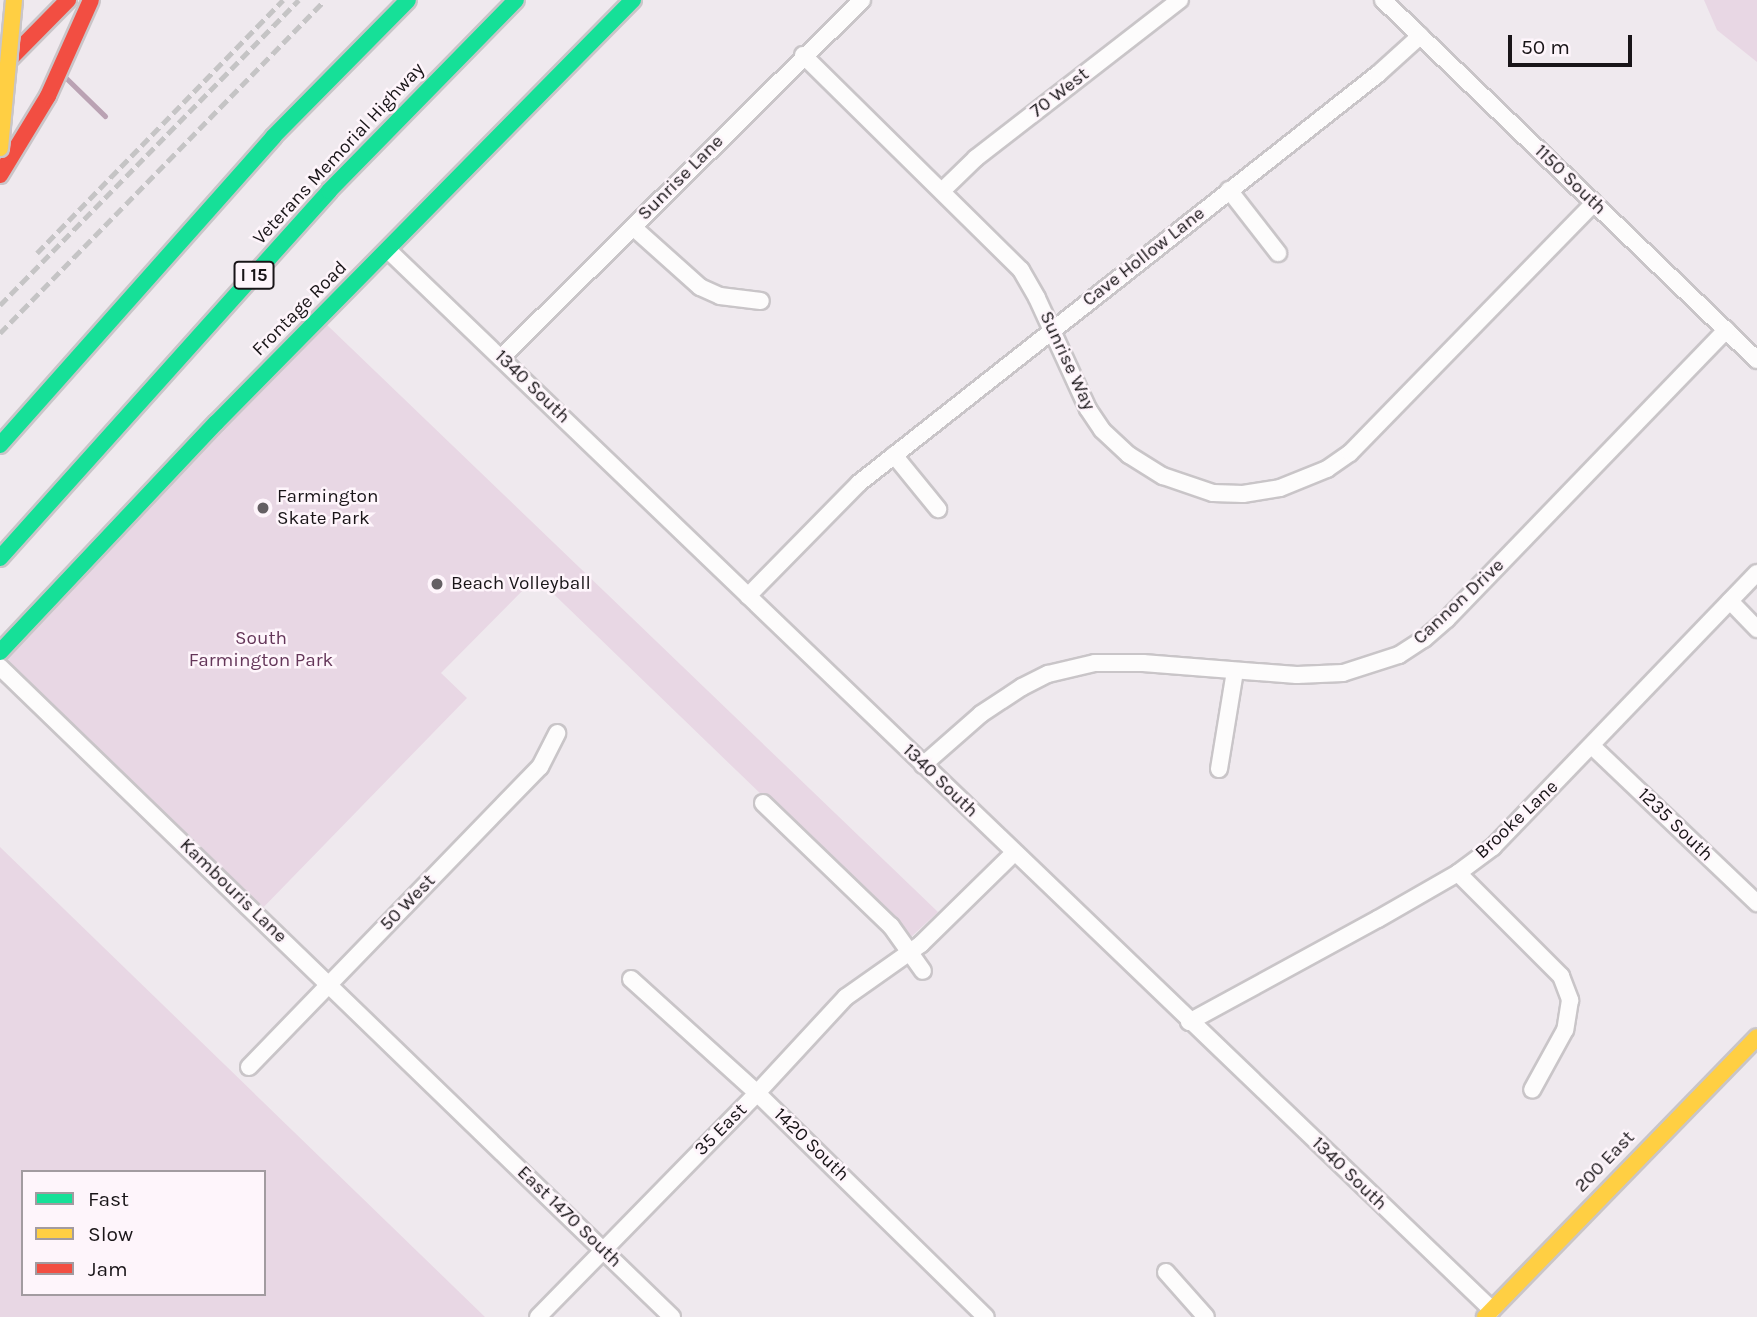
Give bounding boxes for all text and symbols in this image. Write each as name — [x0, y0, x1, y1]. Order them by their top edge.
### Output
scale bar — [1512, 21, 1636, 65]
text: 50 m — [1521, 35, 1570, 59]
street label: Veterans Memorial Highway — [249, 58, 429, 250]
street label: 70 West — [1026, 63, 1094, 123]
street label: Sunrise Lane — [633, 130, 729, 226]
street label: 1150 South — [1529, 140, 1611, 220]
street label: Cave Hollow Lane — [1078, 202, 1210, 312]
street label: Frontage Road — [248, 257, 352, 361]
road number: I 15 — [233, 260, 275, 290]
street label: Sunrise Way — [1034, 308, 1100, 414]
street label: 1340 South — [490, 345, 574, 429]
place label: Farmington Skate Park — [277, 486, 378, 530]
marker: Farmington Skate Park — [255, 500, 271, 516]
street label: Cannon Drive — [1409, 554, 1509, 650]
place label: Beach Volleyball — [451, 573, 591, 595]
marker: Beach Volleyball — [429, 576, 445, 592]
park label: South Farmington Park — [189, 628, 333, 672]
street label: 1340 South — [898, 739, 982, 823]
street label: Brooke Lane — [1471, 776, 1563, 864]
street label: 1235 South — [1633, 784, 1717, 866]
street label: Kambouris Lane — [175, 834, 291, 948]
street label: 50 West — [376, 870, 440, 936]
street label: 35 East — [690, 1099, 752, 1161]
street label: 1420 South — [769, 1104, 853, 1186]
street label: 200 East — [1570, 1127, 1640, 1197]
street label: 1340 South — [1307, 1132, 1391, 1216]
street label: East 1470 South — [512, 1161, 626, 1273]
legend — [21, 1170, 266, 1296]
text: Fast — [88, 1187, 129, 1211]
text: Slow — [88, 1222, 133, 1246]
text: Jam — [88, 1257, 128, 1281]

